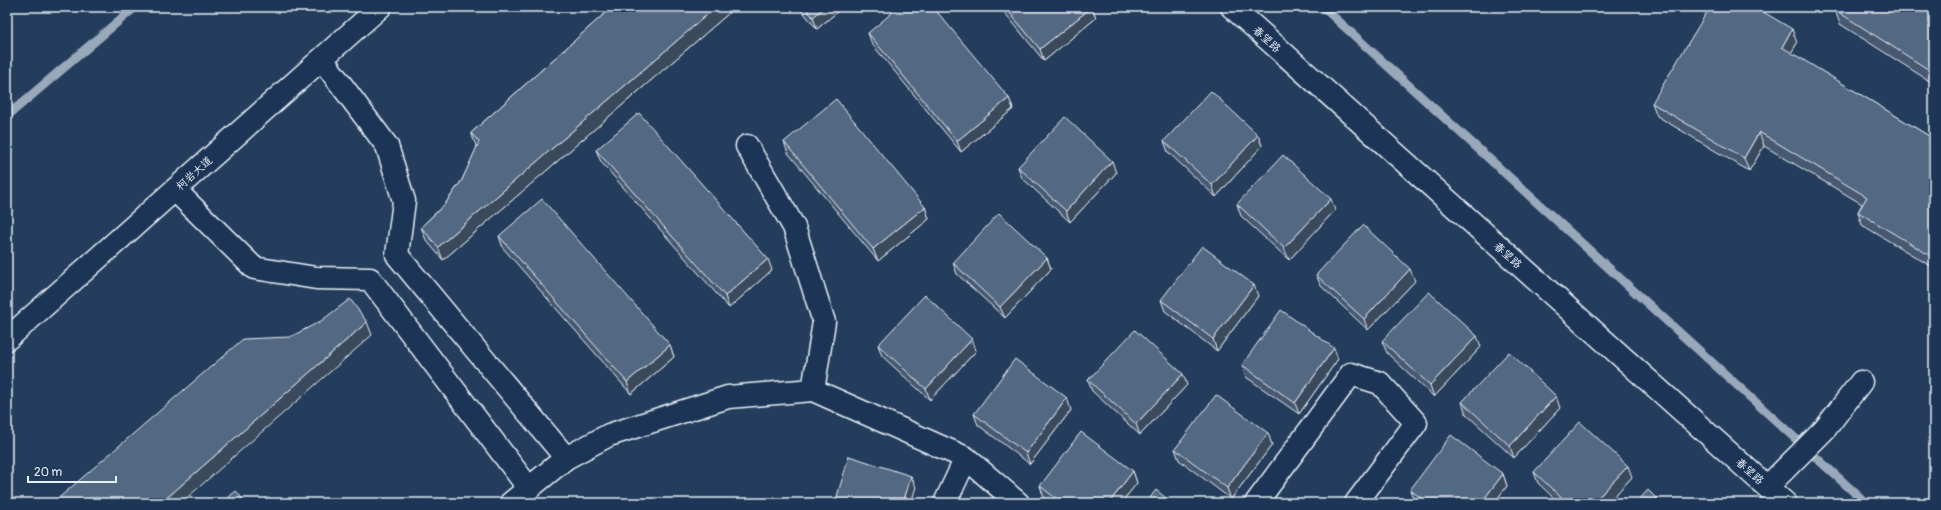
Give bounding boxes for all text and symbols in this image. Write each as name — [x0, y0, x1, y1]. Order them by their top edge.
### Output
street label: 春望路 — [1250, 24, 1283, 55]
street label: 柯岩大道 — [174, 154, 215, 193]
street label: 春望路 — [1491, 240, 1524, 271]
street label: 春望路 — [1733, 456, 1766, 487]
scale bar — [28, 458, 116, 484]
text: 20 m — [34, 465, 63, 480]

